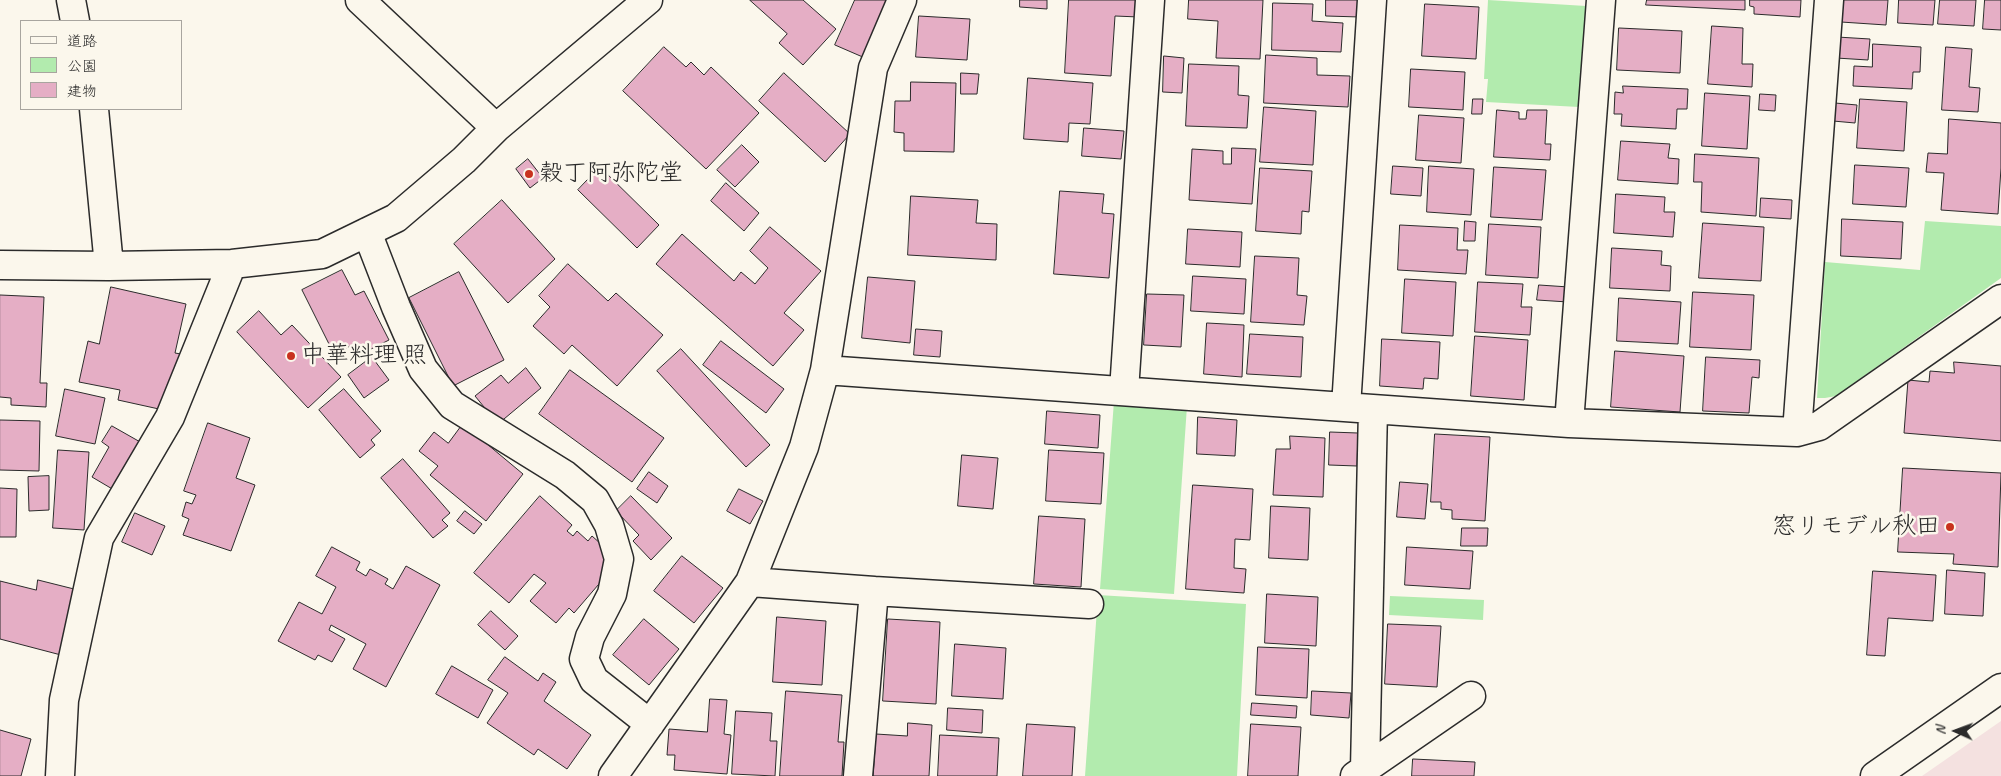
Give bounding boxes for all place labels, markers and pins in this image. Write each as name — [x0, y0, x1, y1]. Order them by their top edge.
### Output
place label: 穀丁阿弥陀堂 — [539, 160, 683, 188]
marker: 穀丁阿弥陀堂 — [523, 168, 535, 180]
place label: 中華料理 照 — [301, 342, 427, 370]
marker: 中華料理 照 — [285, 350, 297, 362]
place label: 窓リモデル秋田 — [1772, 513, 1940, 541]
marker: 窓リモデル秋田 — [1944, 521, 1956, 533]

